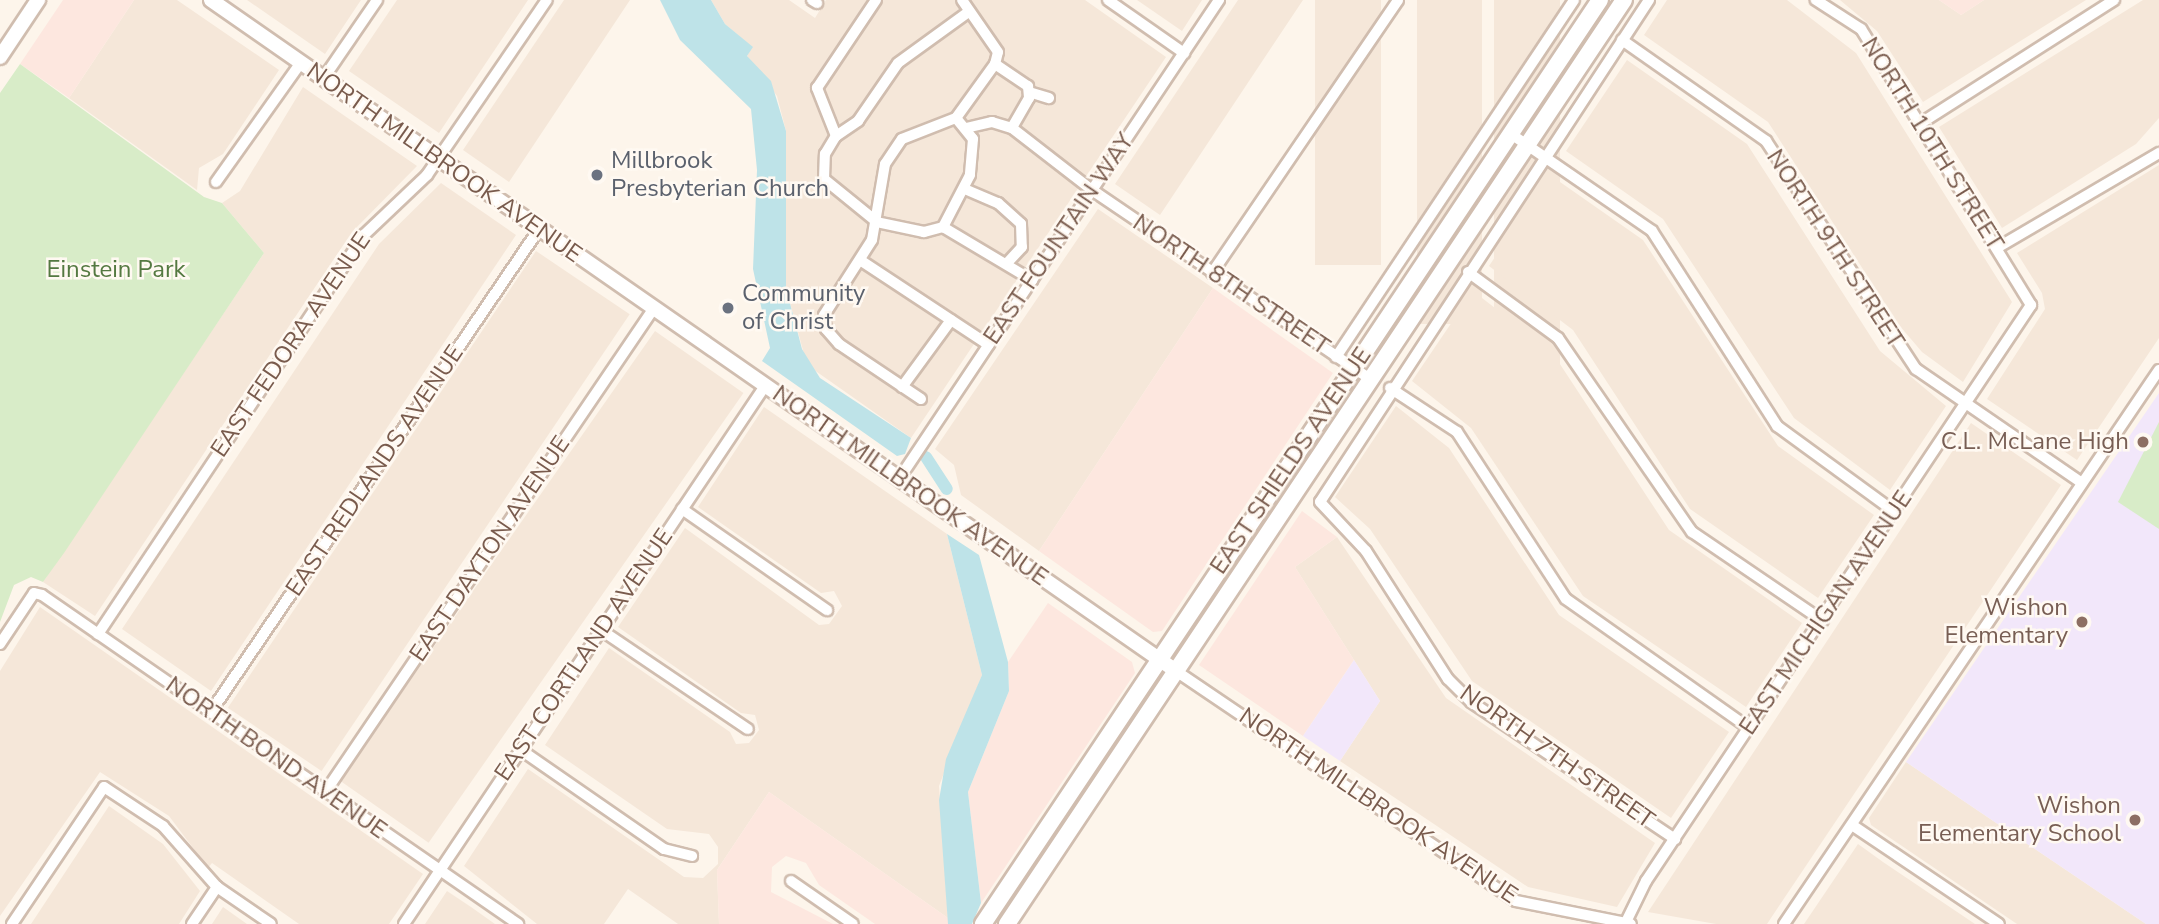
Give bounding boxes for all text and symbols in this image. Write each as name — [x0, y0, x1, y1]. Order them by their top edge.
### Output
street label: NORTH 10TH STREET — [1855, 32, 2009, 256]
street label: NORTH MILLBROOK AVENUE — [301, 57, 587, 269]
street label: EAST FOUNTAIN WAY — [978, 128, 1140, 350]
street label: NORTH 9TH STREET — [1760, 144, 1910, 354]
place label: Millbrook Presbyterian Church — [611, 147, 829, 203]
marker: Millbrook Presbyterian Church — [589, 167, 605, 183]
street label: NORTH 8TH STREET — [1127, 208, 1335, 362]
street label: EAST FEDORA AVENUE — [205, 227, 377, 463]
park label: Einstein Park — [47, 256, 185, 284]
place label: Community of Christ — [742, 280, 865, 336]
marker: Community of Christ — [720, 300, 736, 316]
street label: EAST REDLANDS AVENUE — [280, 340, 470, 602]
street label: EAST SHIELDS AVENUE — [1204, 342, 1378, 580]
street label: NORTH MILLBROOK AVENUE — [767, 380, 1053, 592]
place label: C.L. McLane High — [1941, 428, 2129, 456]
street label: EAST DAYTON AVENUE — [404, 431, 576, 667]
marker: C.L. McLane High — [2135, 434, 2151, 450]
street label: EAST MICHIGAN AVENUE — [1734, 486, 1918, 740]
street label: EAST CORTLAND AVENUE — [489, 524, 679, 786]
place label: Wishon Elementary — [1945, 594, 2068, 650]
marker: Wishon Elementary — [2074, 614, 2090, 630]
street label: NORTH BOND AVENUE — [160, 671, 392, 845]
street label: NORTH 7TH STREET — [1454, 679, 1660, 835]
street label: NORTH MILLBROOK AVENUE — [1233, 702, 1523, 910]
place label: Wishon Elementary School — [1918, 792, 2121, 848]
marker: Wishon Elementary School — [2127, 812, 2143, 828]

